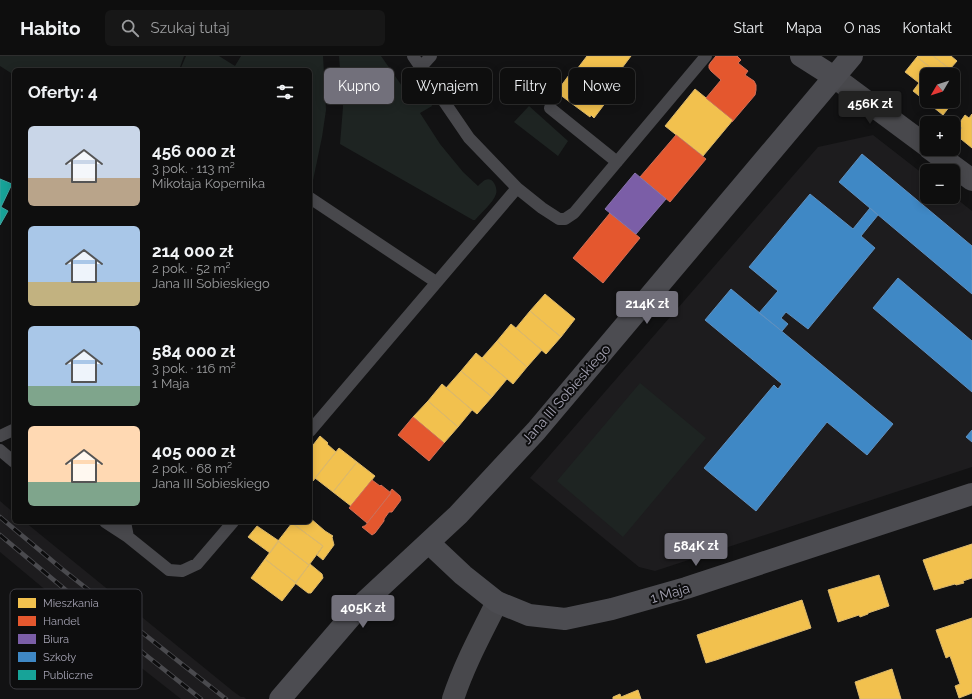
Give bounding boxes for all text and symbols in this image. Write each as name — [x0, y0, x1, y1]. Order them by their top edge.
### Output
search box — [105, 10, 385, 46]
text: Habito — [20, 17, 81, 39]
icon: search — [119, 17, 141, 39]
text: Szukaj tutaj — [151, 19, 230, 37]
text: Start — [734, 20, 764, 36]
text: Mapa — [786, 20, 822, 36]
text: O nas — [844, 20, 881, 36]
text: Kontakt — [903, 20, 952, 36]
chip: Kupno — [324, 68, 394, 104]
chip: Wynajem — [402, 68, 492, 104]
chip: Filtry — [500, 68, 561, 104]
chip: Nowe — [569, 68, 635, 104]
north arrow — [920, 68, 960, 108]
map controls — [920, 68, 960, 204]
icon: filters — [274, 81, 296, 103]
text: Oferty: 4 — [28, 82, 98, 102]
pin: 456K zł — [833, 91, 907, 125]
text: 456K zł — [847, 96, 893, 111]
button: + — [920, 116, 960, 156]
text: 456 000 zł — [152, 141, 235, 161]
icon: home — [60, 142, 108, 190]
text: 3 pok. · 113 m² — [152, 161, 235, 176]
button: − — [920, 164, 960, 204]
text: Mikołaja Kopernika — [152, 176, 265, 191]
text: 214 000 zł — [152, 241, 233, 261]
icon: home — [60, 242, 108, 290]
text: 2 pok. · 52 m² — [152, 261, 230, 276]
text: Jana III Sobieskiego — [152, 276, 270, 291]
pin: 214K zł — [610, 291, 684, 325]
text: 214K zł — [625, 296, 669, 311]
text: 584 000 zł — [152, 341, 235, 361]
street label: Jana III Sobieskiego — [518, 341, 614, 447]
icon: home — [60, 342, 108, 390]
text: 3 pok. · 116 m² — [152, 361, 236, 376]
text: 1 Maja — [152, 376, 189, 391]
text: 405 000 zł — [152, 441, 235, 461]
icon: home — [60, 442, 108, 490]
text: 2 pok. · 68 m² — [152, 461, 232, 476]
text: Jana III Sobieskiego — [152, 476, 270, 491]
pin: 584K zł — [659, 533, 733, 567]
text: 584K zł — [673, 538, 719, 553]
street label: 1 Maja — [648, 580, 692, 606]
legend — [10, 589, 142, 689]
pin: 405K zł — [326, 595, 400, 629]
text: Mieszkania — [43, 597, 99, 610]
text: 405K zł — [340, 600, 386, 615]
text: Handel — [43, 615, 80, 628]
text: Biura — [43, 633, 69, 646]
text: Szkoły — [43, 651, 76, 664]
text: Publiczne — [43, 669, 93, 682]

